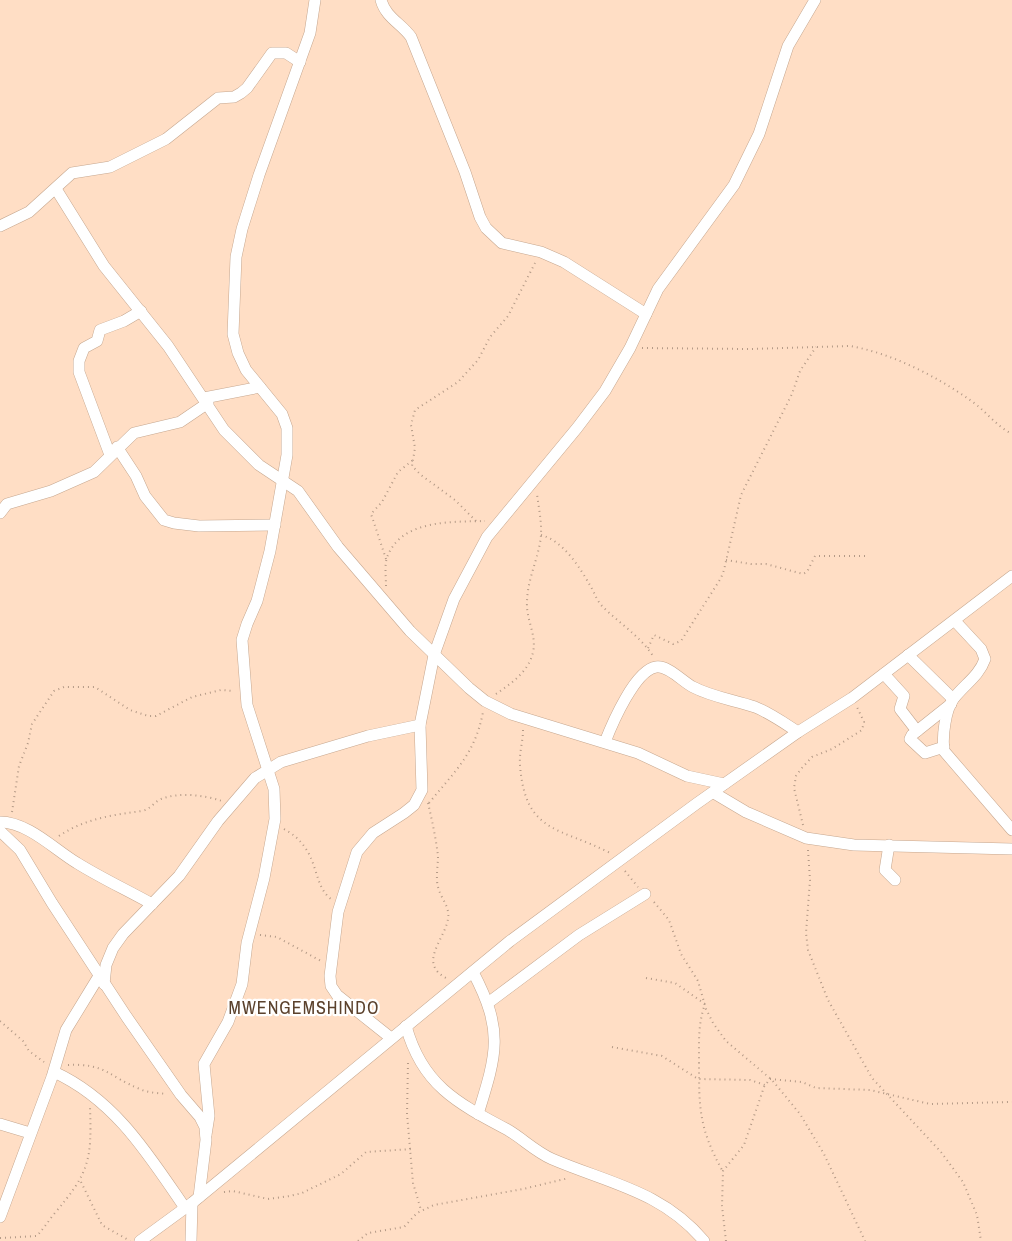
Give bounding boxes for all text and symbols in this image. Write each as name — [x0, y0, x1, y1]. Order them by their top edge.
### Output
district label: MWENGEMSHINDO — [229, 995, 379, 1020]

